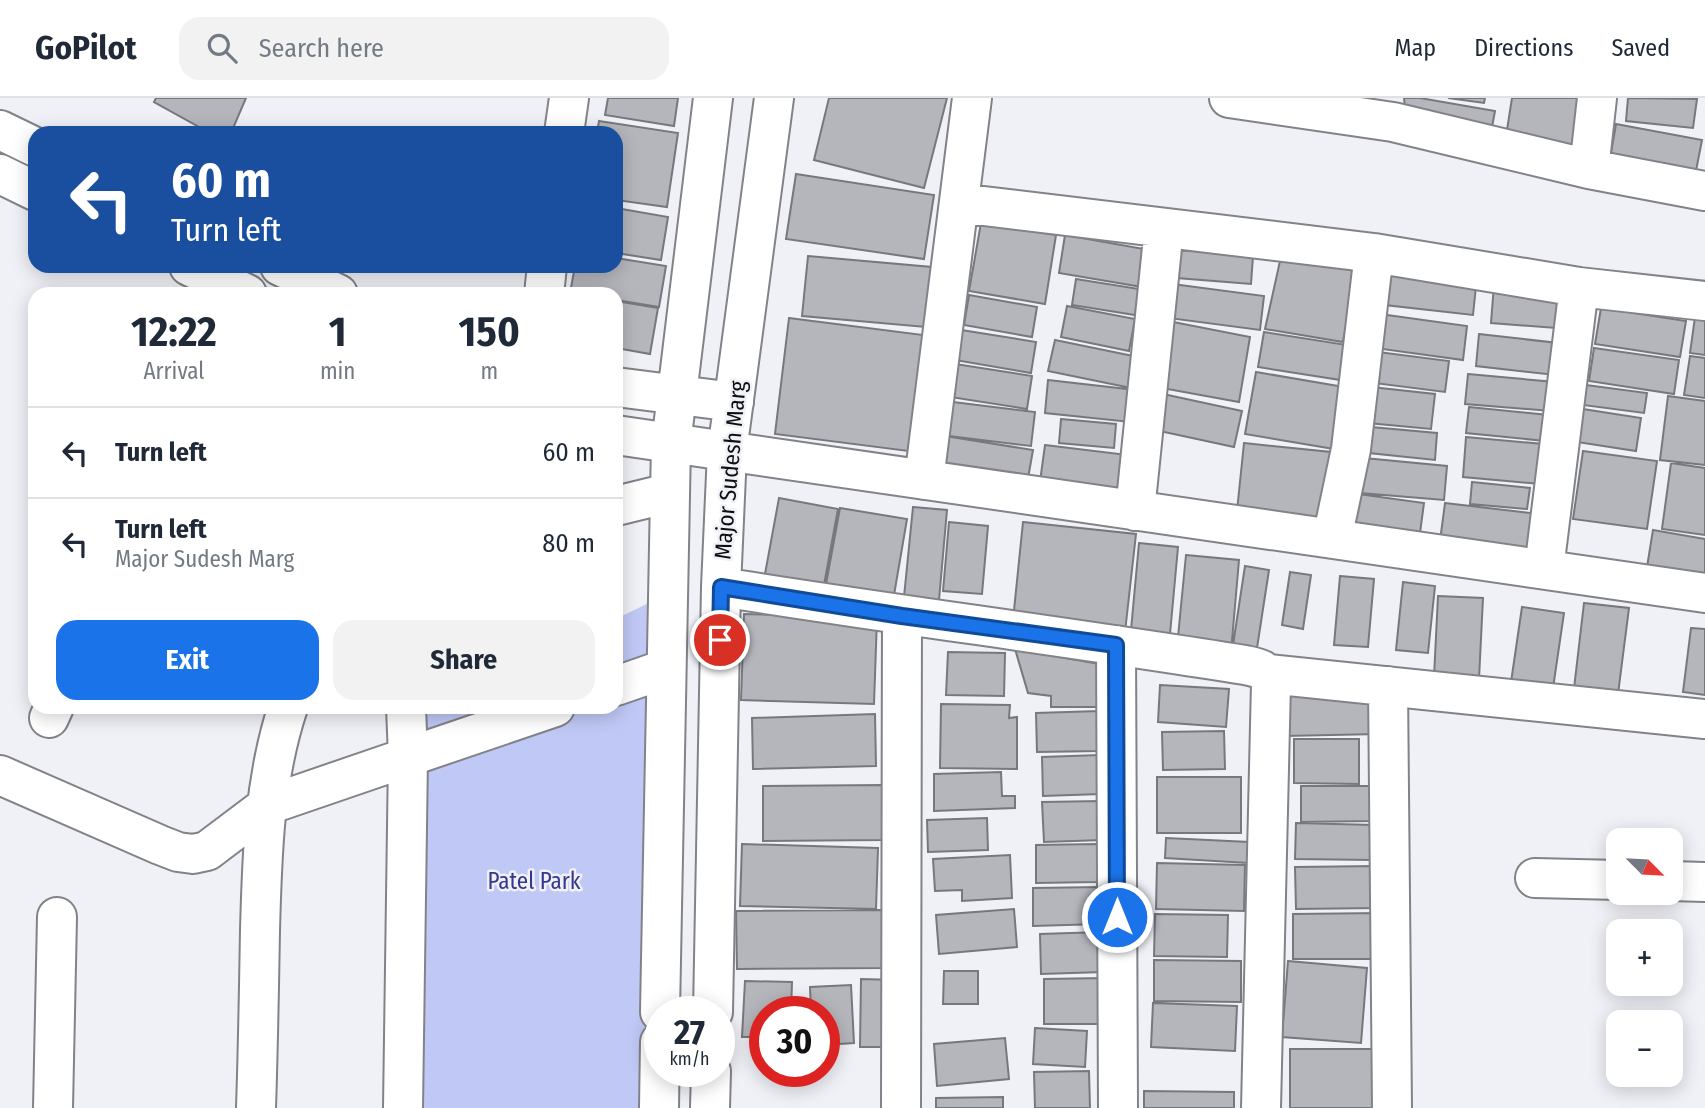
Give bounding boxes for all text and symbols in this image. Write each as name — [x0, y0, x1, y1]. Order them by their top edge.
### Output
search box — [179, 17, 669, 80]
text: GoPilot — [35, 28, 137, 68]
icon: search — [203, 29, 241, 67]
text: Search here — [259, 33, 384, 64]
text: Map — [1395, 34, 1436, 62]
text: Directions — [1474, 34, 1573, 62]
text: Saved — [1611, 34, 1670, 62]
text: 60 m — [171, 151, 271, 210]
icon: left — [56, 154, 147, 245]
text: Turn left — [171, 211, 281, 249]
text: 12:22 — [131, 307, 217, 357]
text: 1 — [329, 307, 347, 357]
text: 150 — [459, 307, 520, 357]
text: Arrival — [143, 357, 204, 385]
text: min — [320, 357, 356, 385]
text: m — [480, 357, 498, 385]
street label: Major Sudesh Marg — [708, 379, 752, 561]
icon: left — [56, 434, 94, 472]
text: Turn left — [115, 437, 207, 468]
text: 60 m — [542, 437, 595, 468]
text: Turn left — [115, 514, 207, 545]
icon: left — [56, 525, 94, 563]
text: 80 m — [542, 528, 595, 559]
text: Major Sudesh Marg — [115, 545, 294, 573]
pin — [690, 610, 750, 670]
button: Exit — [56, 620, 319, 700]
button: Share — [333, 620, 595, 700]
icon: arrive — [701, 621, 739, 659]
north arrow — [1606, 828, 1684, 905]
map controls — [1606, 828, 1683, 1087]
park label: Patel Park — [488, 867, 581, 895]
position arrow — [1080, 880, 1154, 954]
button: + — [1606, 919, 1683, 996]
speed limit sign: 30 — [749, 996, 840, 1087]
button: − — [1606, 1010, 1683, 1087]
text: 27 — [674, 1011, 705, 1053]
text: km/h — [669, 1048, 710, 1070]

